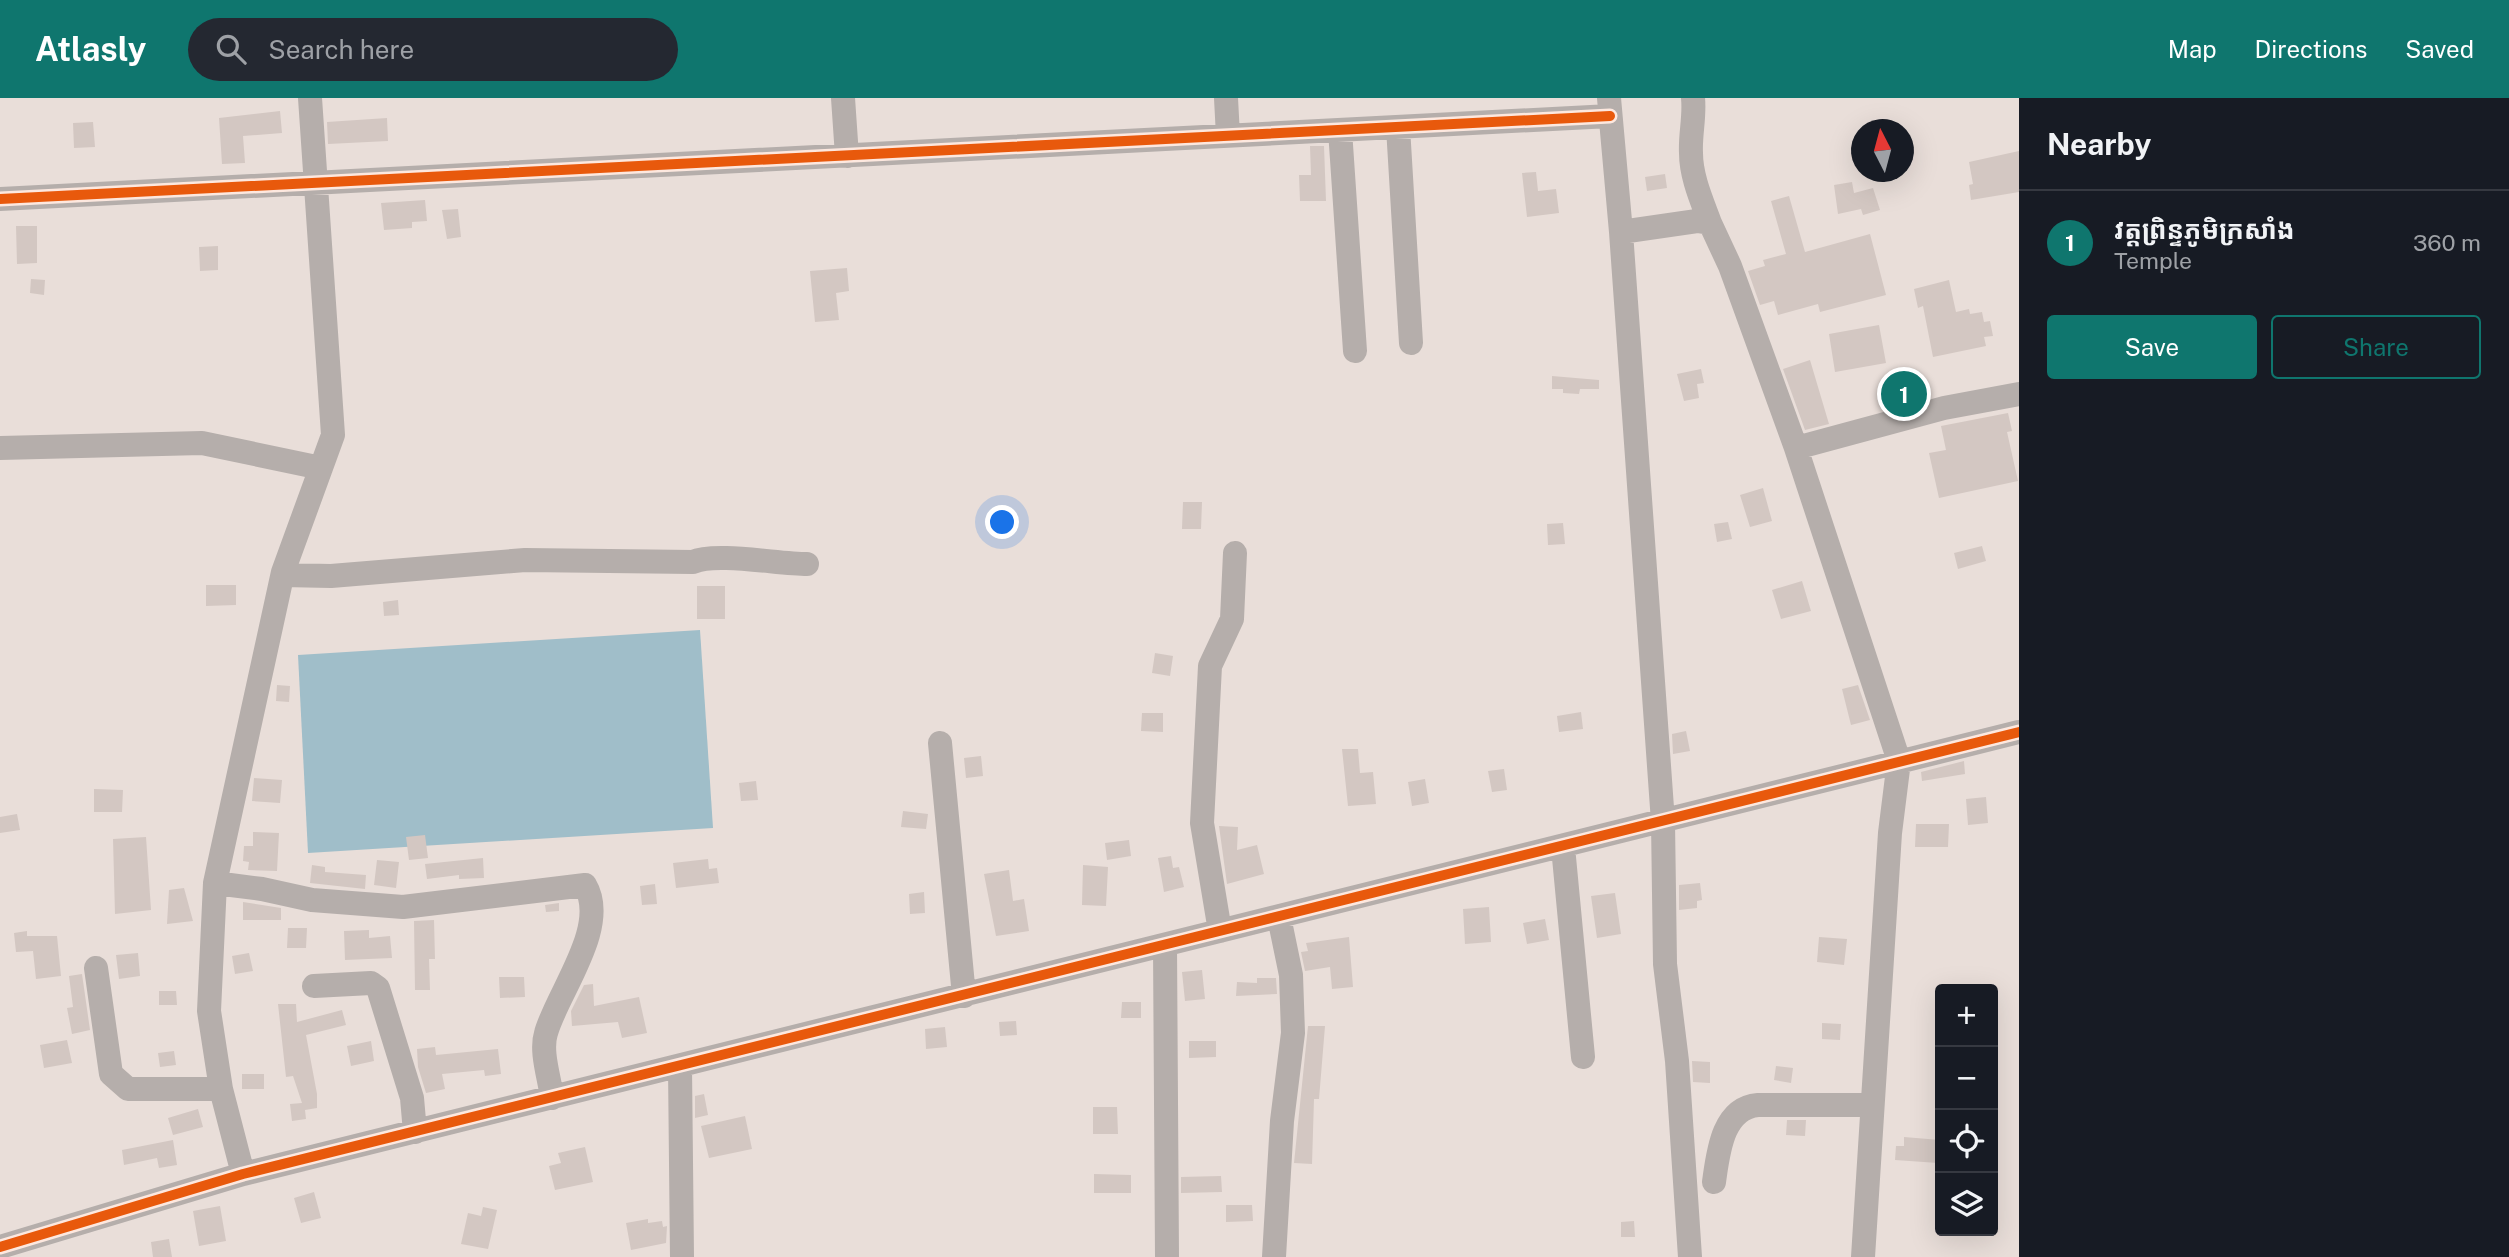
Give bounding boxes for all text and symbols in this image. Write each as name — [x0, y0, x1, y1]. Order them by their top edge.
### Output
search box — [188, 18, 678, 81]
text: Atlasly — [35, 30, 146, 68]
icon: search — [212, 30, 250, 68]
text: Search here — [268, 34, 414, 65]
text: Map — [2168, 35, 2217, 63]
text: Directions — [2255, 35, 2367, 63]
text: Saved — [2405, 35, 2474, 63]
north arrow — [1851, 119, 1914, 182]
text: Nearby — [2047, 126, 2151, 162]
text: វត្តព្រិន្ទភូមិក្រសាំង — [2114, 214, 2295, 245]
text: 1 — [2065, 229, 2075, 256]
text: 360 m — [2413, 229, 2481, 256]
text: Temple — [2114, 247, 2192, 274]
button: Save — [2047, 315, 2257, 379]
button: Share — [2271, 315, 2481, 379]
pin: 1 — [1881, 368, 1927, 420]
your location — [985, 505, 1019, 539]
map controls — [1935, 984, 1998, 1236]
button: + — [1935, 984, 1998, 1047]
button: − — [1935, 1047, 1998, 1110]
button: locate — [1935, 1110, 1998, 1173]
button: layers — [1935, 1173, 1998, 1236]

